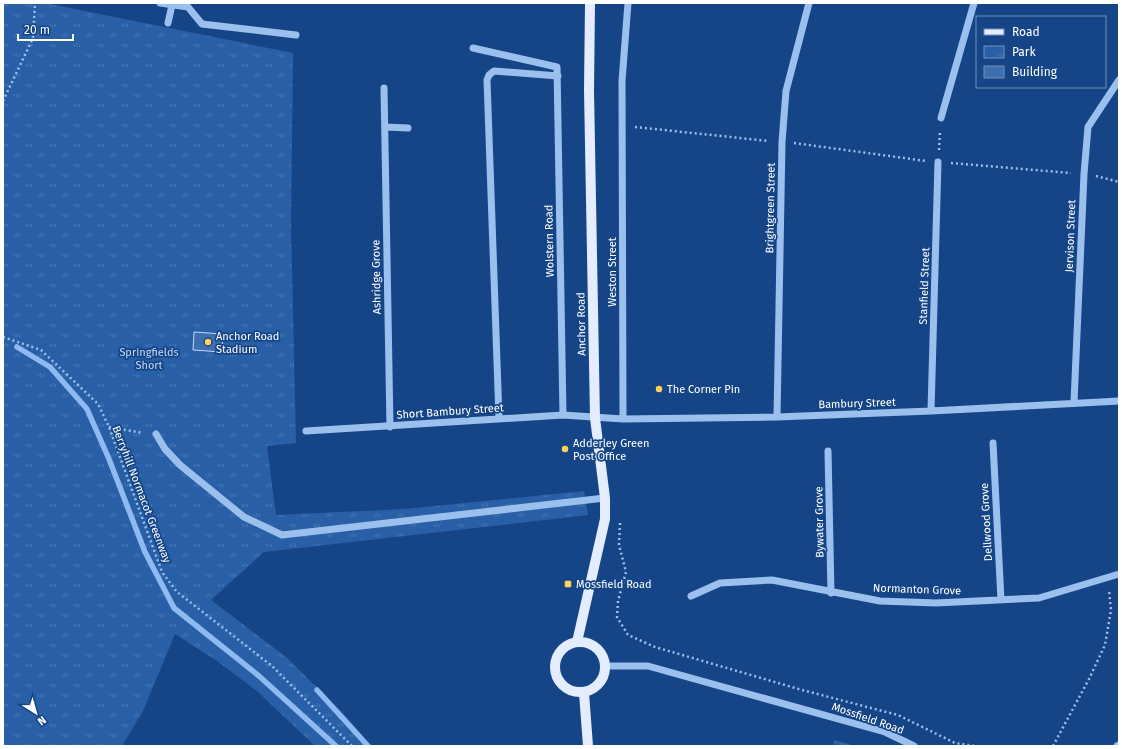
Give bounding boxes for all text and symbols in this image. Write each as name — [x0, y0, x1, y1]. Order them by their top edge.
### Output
scale bar — [18, 16, 73, 42]
legend — [976, 16, 1106, 88]
text: 20 m — [24, 23, 50, 37]
text: Road — [1012, 25, 1040, 39]
text: Park — [1012, 45, 1036, 59]
text: Building — [1012, 65, 1058, 79]
street label: Brightgreen Street — [763, 162, 778, 254]
street label: Jervison Street — [1063, 199, 1078, 273]
street label: Wolstern Road — [542, 205, 557, 277]
street label: Weston Street — [606, 237, 619, 307]
street label: Ashridge Grove — [369, 239, 384, 315]
street label: Stanfield Street — [917, 247, 932, 325]
street label: Anchor Road — [574, 292, 589, 356]
place label: Anchor Road Stadium — [216, 330, 279, 356]
marker: Anchor Road Stadium — [203, 337, 213, 347]
park label: Springfields Short — [119, 346, 179, 372]
place label: The Corner Pin — [667, 383, 740, 396]
marker: The Corner Pin — [654, 384, 664, 394]
street label: Bambury Street — [818, 396, 896, 411]
street label: Short Bambury Street — [396, 401, 504, 422]
street label: Berryhill Normacot Greenway — [109, 424, 174, 565]
place label: Adderley Green Post Office — [573, 437, 649, 463]
marker: Adderley Green Post Office — [560, 444, 570, 454]
street label: Dellwood Grove — [978, 483, 995, 561]
street label: Bywater Grove — [812, 486, 827, 558]
place label: Mossfield Road — [576, 578, 652, 591]
marker: Mossfield Road — [563, 579, 573, 589]
street label: Normanton Grove — [873, 581, 961, 598]
north arrow — [16, 693, 56, 733]
street label: Mossfield Road — [830, 700, 906, 737]
text: N — [35, 713, 49, 728]

